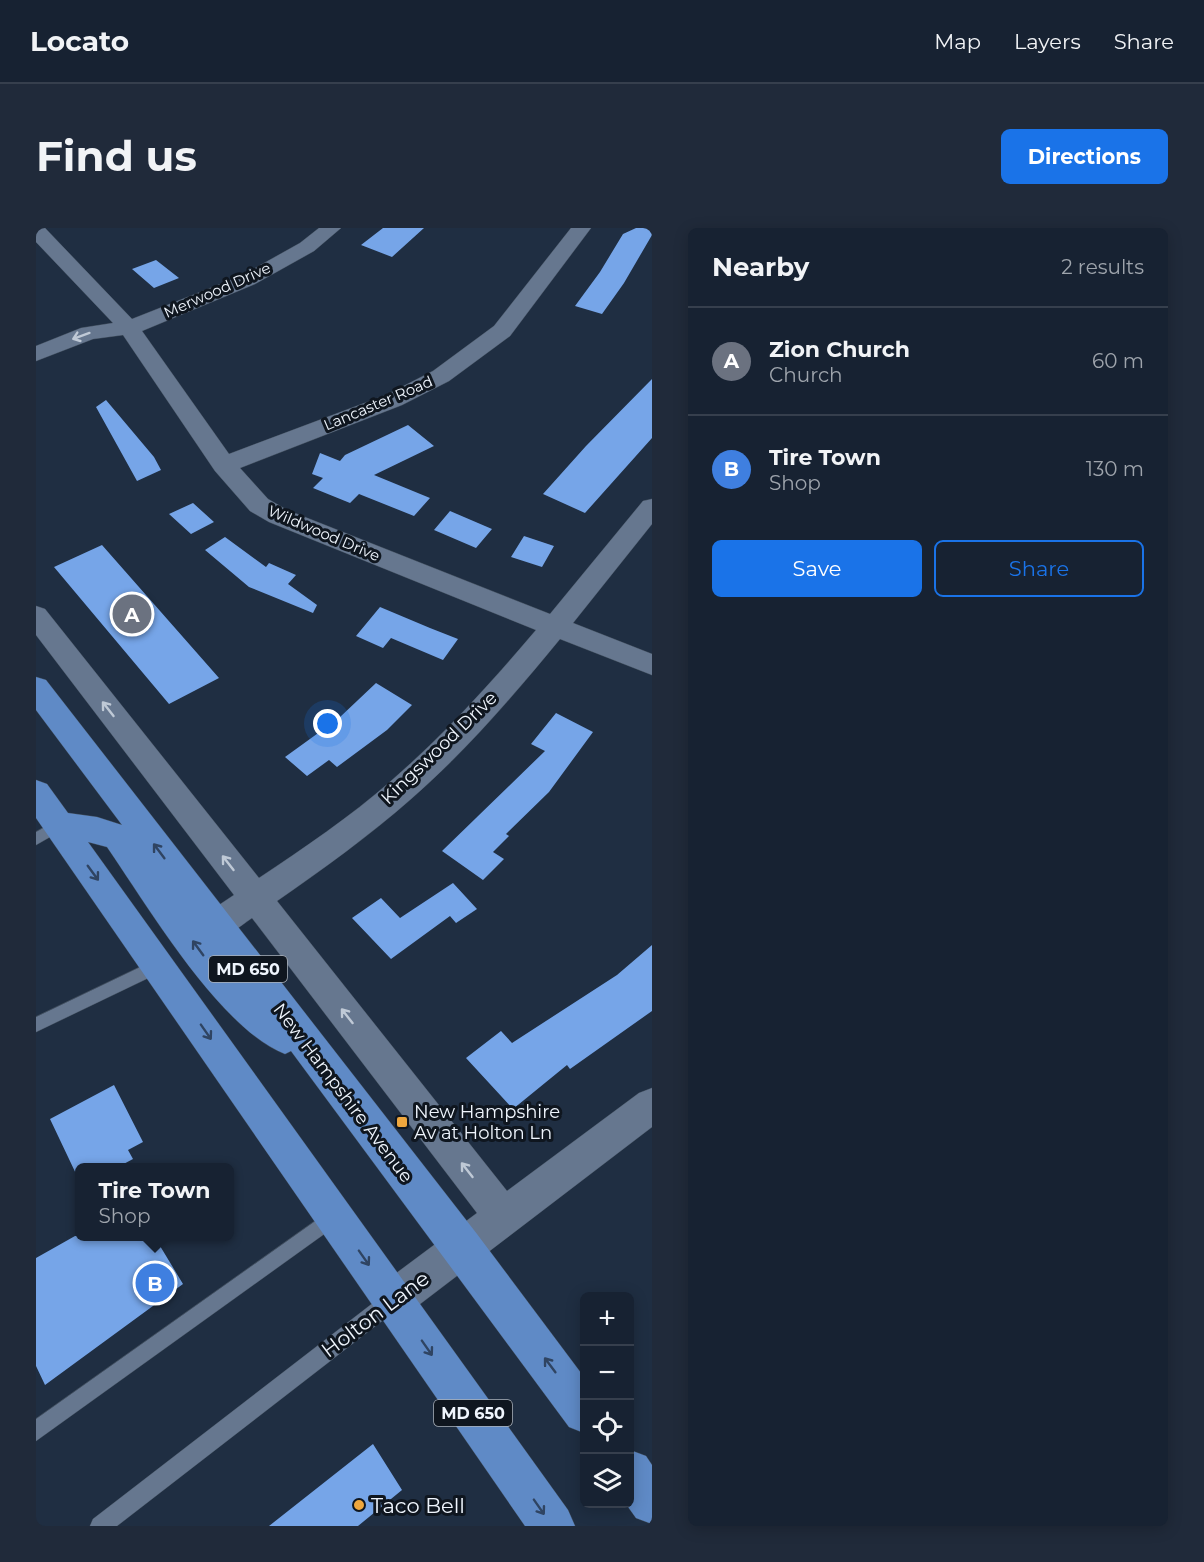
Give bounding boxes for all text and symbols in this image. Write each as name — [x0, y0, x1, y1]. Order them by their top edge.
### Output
text: Locato — [30, 24, 129, 58]
text: Map — [934, 29, 981, 54]
text: Layers — [1014, 29, 1081, 54]
text: Share — [1114, 29, 1174, 54]
button: Directions — [1001, 129, 1168, 184]
text: Find us — [36, 130, 197, 182]
text: Nearby — [712, 251, 809, 283]
text: 2 results — [1061, 255, 1144, 279]
street label: Merwood Drive — [161, 258, 273, 322]
one-way arrow — [73, 332, 91, 343]
text: Zion Church — [769, 336, 910, 363]
text: A — [724, 349, 739, 373]
text: 60 m — [1092, 349, 1144, 373]
text: Church — [769, 363, 843, 387]
street label: Lancaster Road — [321, 371, 435, 435]
text: Tire Town — [769, 444, 881, 471]
text: B — [724, 457, 739, 481]
text: 130 m — [1086, 457, 1144, 481]
text: Shop — [769, 471, 821, 495]
street label: Wildwood Drive — [265, 501, 383, 565]
button: Save — [712, 540, 922, 597]
button: Share — [934, 540, 1144, 597]
pin: A — [112, 592, 152, 636]
street label: Kingswood Drive — [376, 687, 502, 809]
one-way arrow — [101, 701, 114, 717]
your location — [313, 709, 342, 738]
one-way arrow — [153, 843, 166, 859]
one-way arrow — [221, 855, 234, 871]
one-way arrow — [87, 864, 99, 880]
one-way arrow — [191, 941, 204, 957]
road number: MD 650 — [209, 956, 287, 982]
street label: New Hampshire Avenue — [268, 999, 418, 1187]
one-way arrow — [341, 1009, 354, 1025]
one-way arrow — [200, 1023, 212, 1039]
place label: New Hampshire Av at Holton Ln — [414, 1101, 560, 1144]
marker: New Hampshire Av at Holton Ln — [395, 1115, 409, 1129]
popup — [75, 1163, 234, 1241]
one-way arrow — [461, 1163, 474, 1179]
text: Tire Town — [99, 1177, 210, 1204]
text: Shop — [99, 1204, 150, 1228]
one-way arrow — [358, 1249, 370, 1265]
pin: B — [136, 1260, 174, 1306]
street label: Holton Lane — [316, 1265, 434, 1363]
map controls — [580, 1292, 634, 1508]
button: + — [580, 1292, 634, 1346]
one-way arrow — [421, 1339, 433, 1355]
button: − — [580, 1346, 634, 1400]
one-way arrow — [543, 1357, 556, 1373]
road number: MD 650 — [434, 1400, 512, 1426]
button: locate — [580, 1400, 634, 1454]
button: layers — [580, 1454, 634, 1508]
place label: Taco Bell — [371, 1493, 465, 1518]
marker: Taco Bell — [352, 1498, 366, 1512]
one-way arrow — [533, 1499, 545, 1515]

